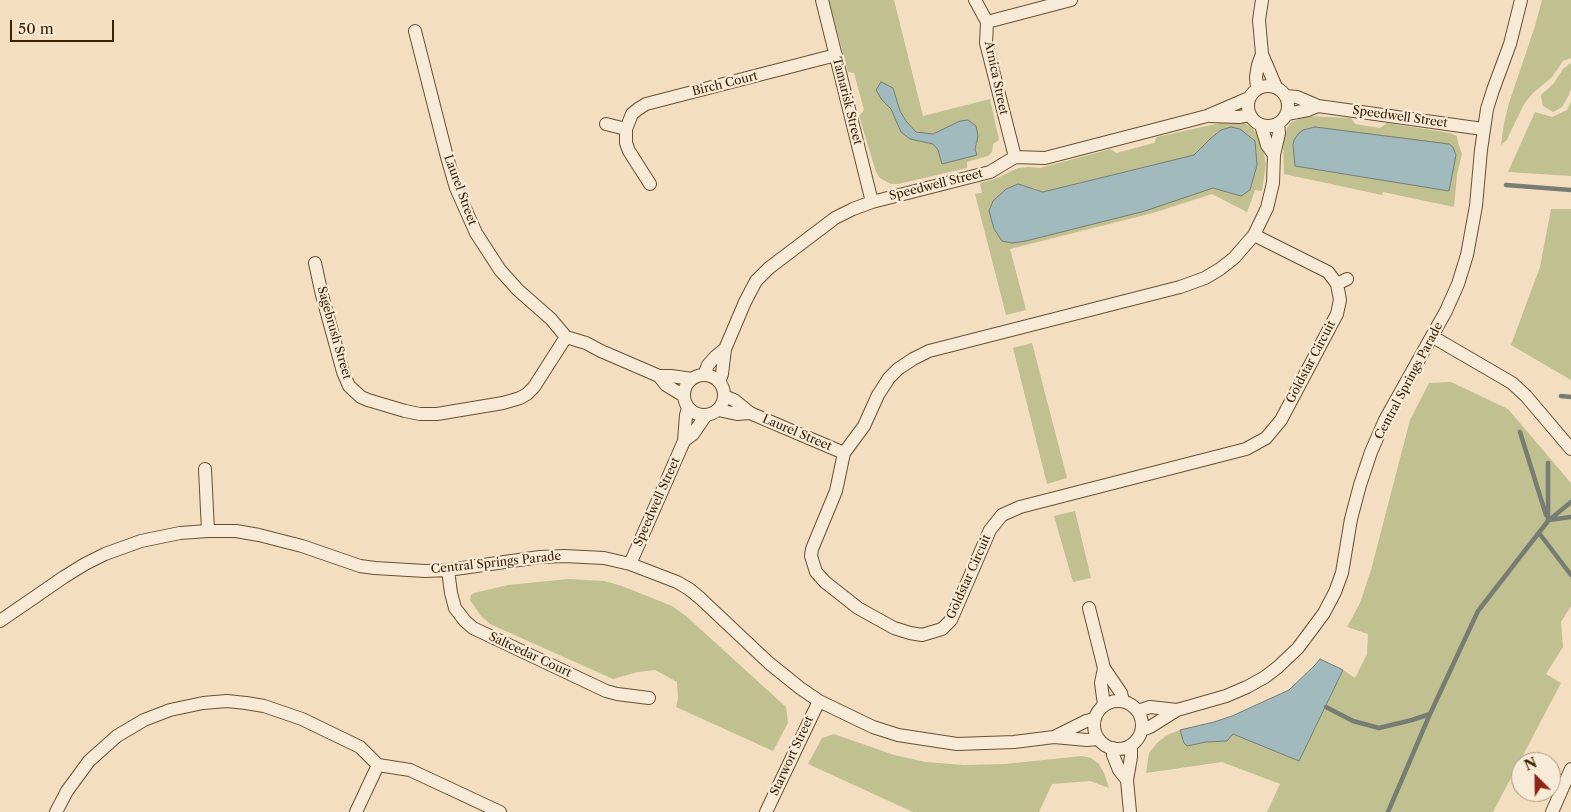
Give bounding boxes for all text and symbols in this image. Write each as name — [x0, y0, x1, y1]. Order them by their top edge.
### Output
scale bar — [12, 10, 116, 42]
text: 50 m — [18, 19, 54, 38]
street label: Arnica Street — [981, 40, 1011, 116]
street label: Tamarisk Street — [829, 56, 865, 146]
street label: Birch Court — [691, 69, 759, 99]
street label: Speedwell Street — [1352, 103, 1448, 131]
street label: Laurel Street — [441, 153, 479, 227]
street label: Speedwell Street — [888, 166, 984, 204]
street label: Sagebrush Street — [314, 285, 354, 381]
street label: Goldstar Circuit — [1283, 318, 1339, 406]
street label: Central Springs Parade — [1372, 320, 1446, 442]
street label: Laurel Street — [760, 412, 834, 454]
street label: Speedwell Street — [631, 455, 683, 549]
street label: Goldstar Circuit — [944, 532, 994, 622]
street label: Central Springs Parade — [430, 549, 562, 577]
street label: Saltcedar Court — [486, 630, 574, 680]
street label: Starwort Street — [767, 714, 817, 798]
north arrow — [1511, 752, 1561, 802]
text: N — [1521, 753, 1540, 775]

